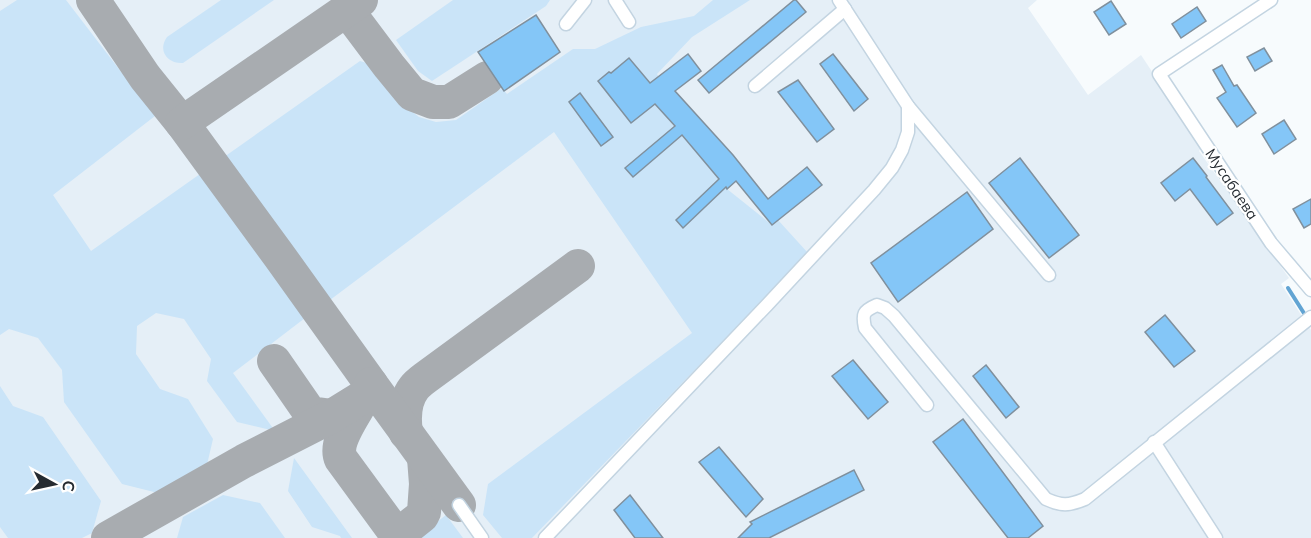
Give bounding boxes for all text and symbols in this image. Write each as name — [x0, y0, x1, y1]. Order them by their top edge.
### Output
street label: Мусабаева — [1201, 145, 1263, 223]
north arrow — [24, 454, 84, 514]
text: С — [58, 479, 80, 493]

